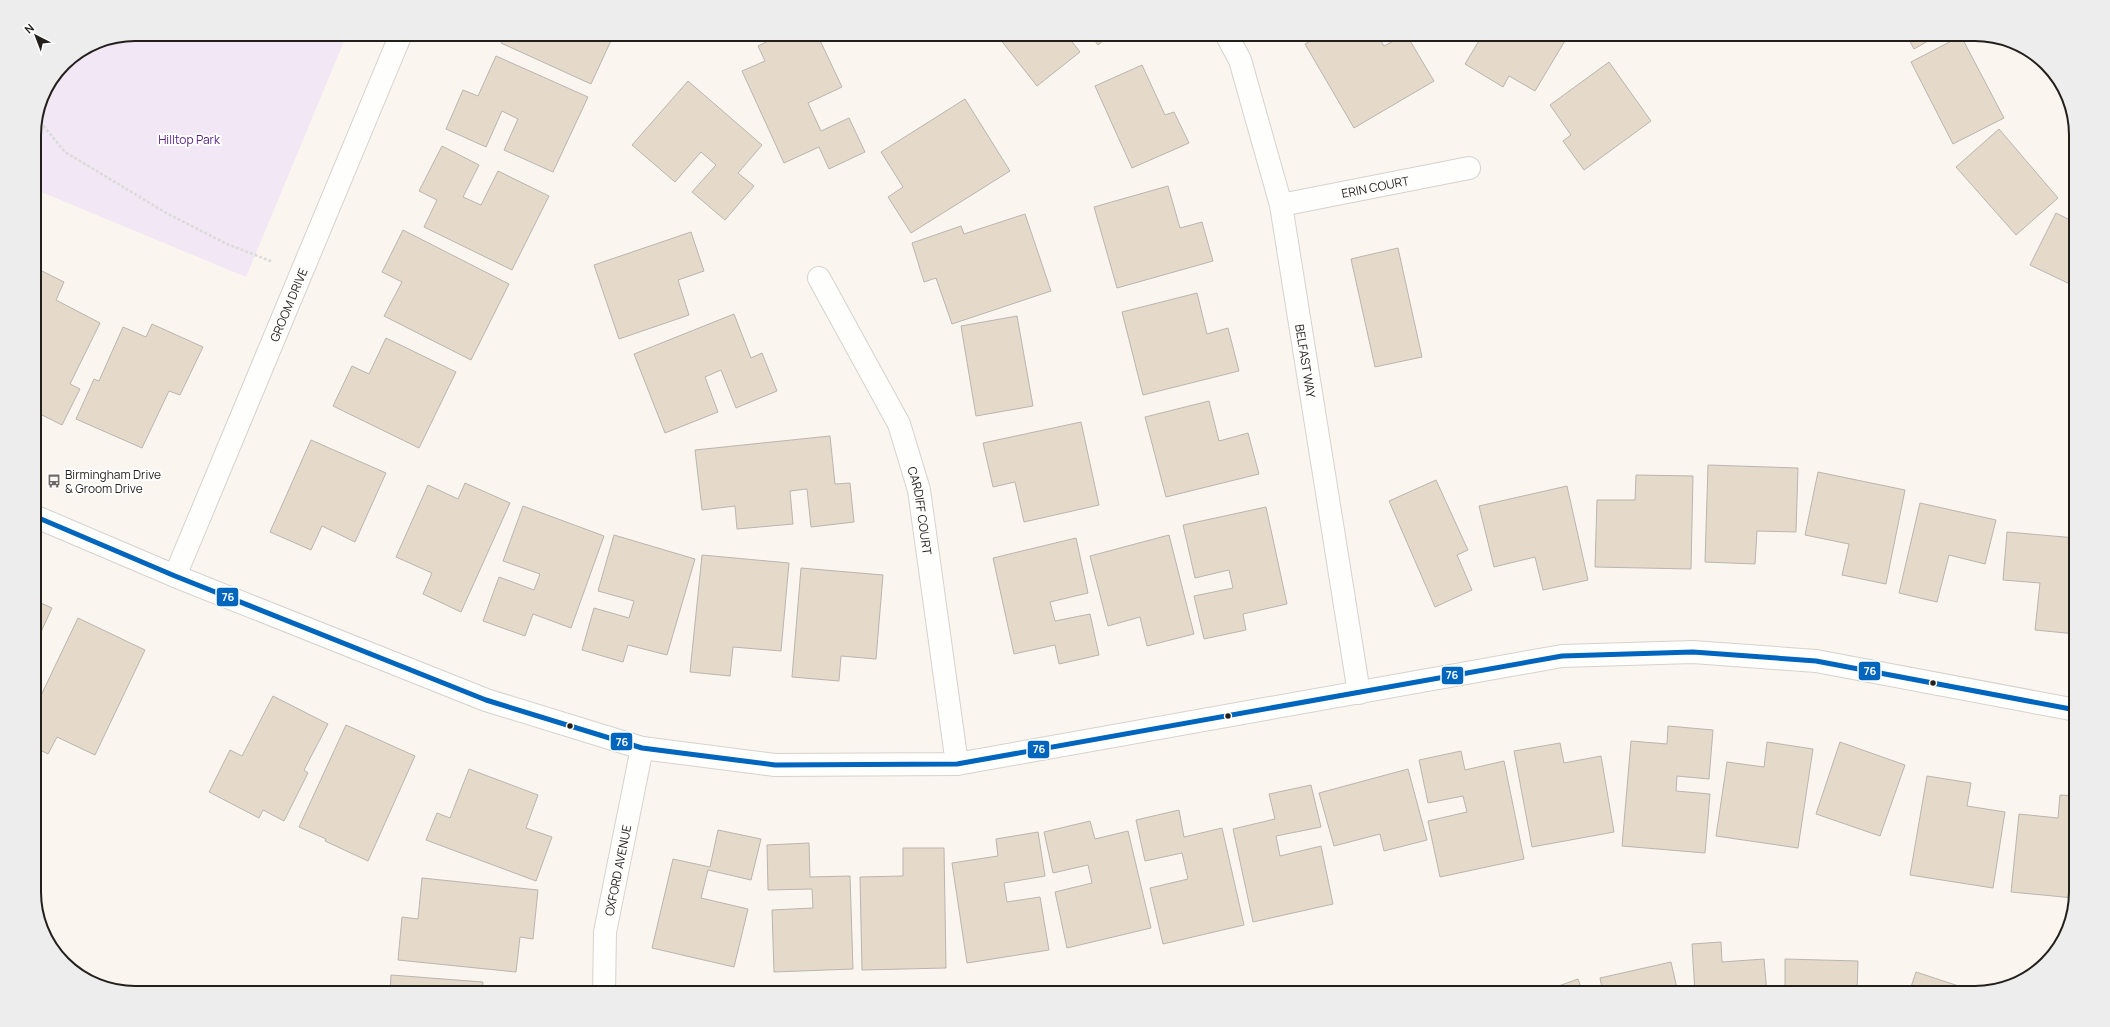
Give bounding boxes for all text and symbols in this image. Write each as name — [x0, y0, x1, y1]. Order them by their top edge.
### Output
north arrow — [16, 16, 56, 56]
text: N — [21, 20, 37, 36]
park label: Hilltop Park — [158, 131, 221, 148]
street label: ERIN COURT — [1340, 171, 1411, 201]
street label: GROOM DRIVE — [265, 265, 311, 344]
street label: BELFAST WAY — [1292, 323, 1320, 399]
street label: CARDIFF COURT — [904, 464, 936, 557]
place label: Birmingham Drive & Groom Drive — [65, 466, 161, 497]
bus stop icon: Birmingham Drive & Groom Drive — [46, 473, 62, 489]
line badge: 76 — [216, 587, 239, 607]
text: 76 — [222, 589, 235, 604]
line badge: 76 — [1858, 661, 1881, 681]
text: 76 — [1864, 663, 1877, 678]
line badge: 76 — [1441, 666, 1464, 685]
text: 76 — [1446, 667, 1459, 682]
unlabelled marker — [1928, 678, 1938, 688]
unlabelled marker — [1223, 711, 1233, 721]
unlabelled marker — [565, 721, 575, 731]
line badge: 76 — [610, 732, 633, 751]
text: 76 — [616, 734, 629, 749]
line badge: 76 — [1027, 740, 1050, 759]
text: 76 — [1033, 741, 1046, 756]
street label: OXFORD AVENUE — [600, 823, 635, 917]

